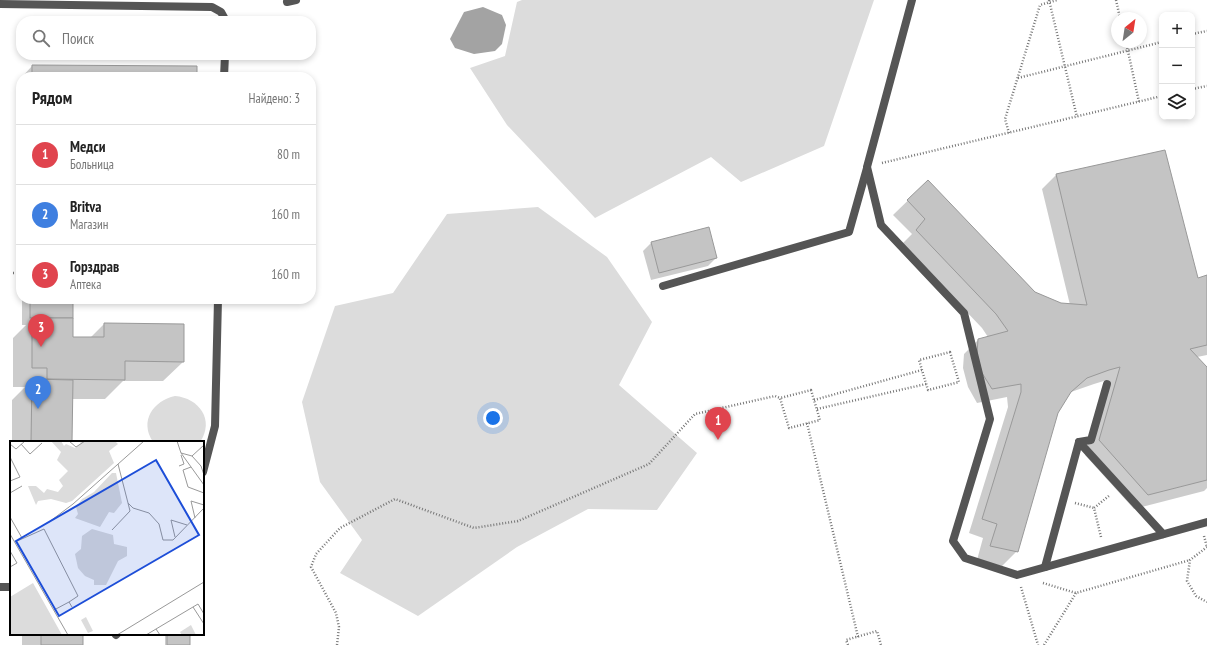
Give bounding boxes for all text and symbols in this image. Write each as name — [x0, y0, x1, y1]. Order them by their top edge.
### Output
north arrow — [1111, 12, 1147, 48]
map controls — [1159, 12, 1195, 120]
button: + — [1159, 12, 1195, 48]
search box — [16, 16, 316, 60]
icon: search — [30, 27, 52, 49]
text: Поиск — [62, 29, 94, 48]
button: − — [1159, 48, 1195, 84]
button: layers — [1159, 84, 1195, 120]
text: Рядом — [32, 87, 72, 109]
text: Найдено: 3 — [249, 90, 300, 107]
text: Медси — [70, 137, 105, 156]
text: 1 — [42, 146, 48, 163]
text: 80 m — [277, 146, 300, 163]
text: Больница — [70, 156, 114, 173]
text: Britva — [70, 197, 101, 216]
text: 2 — [42, 206, 48, 223]
text: 160 m — [271, 206, 300, 223]
text: Магазин — [70, 216, 108, 233]
text: Горздрав — [70, 257, 119, 276]
text: 3 — [42, 266, 48, 283]
text: 160 m — [271, 266, 300, 283]
text: Аптека — [70, 276, 101, 293]
pin: 3 — [28, 314, 54, 347]
pin: 2 — [25, 376, 51, 409]
pin: 1 — [705, 407, 731, 440]
your location — [483, 408, 503, 428]
inset map — [10, 441, 204, 635]

